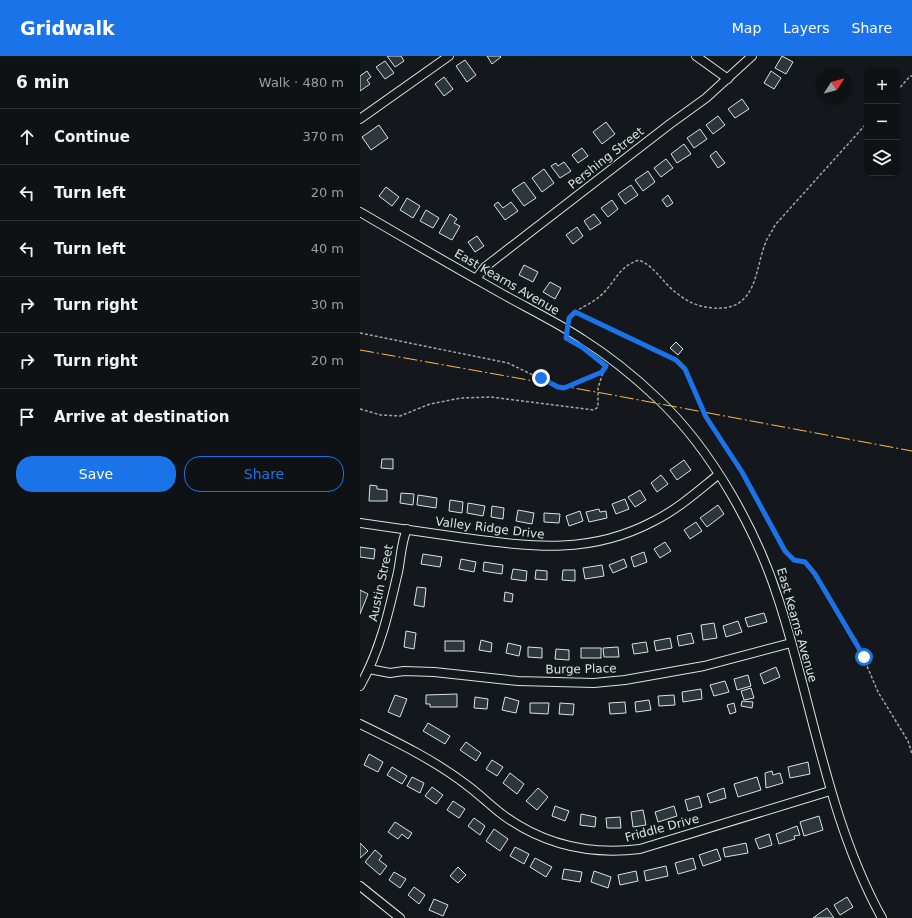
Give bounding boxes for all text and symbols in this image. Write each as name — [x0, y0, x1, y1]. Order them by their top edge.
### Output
text: Gridwalk — [20, 17, 115, 39]
text: Map — [732, 20, 761, 36]
text: Layers — [783, 20, 830, 36]
text: Share — [852, 20, 892, 36]
north arrow — [816, 68, 852, 104]
map controls — [864, 68, 900, 176]
button: + — [864, 68, 900, 104]
text: 6 min — [16, 72, 69, 92]
text: Walk · 480 m — [259, 75, 344, 90]
button: − — [864, 104, 900, 140]
street label: Pershing Street — [566, 124, 647, 192]
icon: ahead — [16, 126, 38, 148]
text: Continue — [54, 128, 130, 146]
text: 370 m — [302, 129, 344, 144]
button: layers — [864, 140, 900, 176]
icon: left — [16, 182, 38, 204]
text: Turn left — [54, 184, 126, 202]
text: 20 m — [311, 185, 344, 200]
icon: left — [16, 238, 38, 260]
text: Turn left — [54, 240, 126, 258]
text: 40 m — [311, 241, 344, 256]
street label: East Kearns Avenue — [452, 246, 562, 318]
icon: right — [16, 294, 38, 316]
text: Turn right — [54, 296, 138, 314]
text: 30 m — [311, 297, 344, 312]
icon: right — [16, 350, 38, 372]
text: Turn right — [54, 352, 138, 370]
text: 20 m — [311, 353, 344, 368]
route end — [532, 369, 550, 387]
icon: arrive — [16, 406, 38, 428]
text: Arrive at destination — [54, 408, 229, 426]
button: Save — [16, 456, 176, 492]
button: Share — [184, 456, 344, 492]
street label: Valley Ridge Drive — [435, 514, 545, 542]
street label: Austin Street — [366, 543, 396, 623]
street label: East Kearns Avenue — [774, 566, 820, 684]
route start — [855, 648, 873, 666]
street label: Burge Place — [545, 661, 617, 677]
street label: Friddle Drive — [623, 811, 701, 845]

